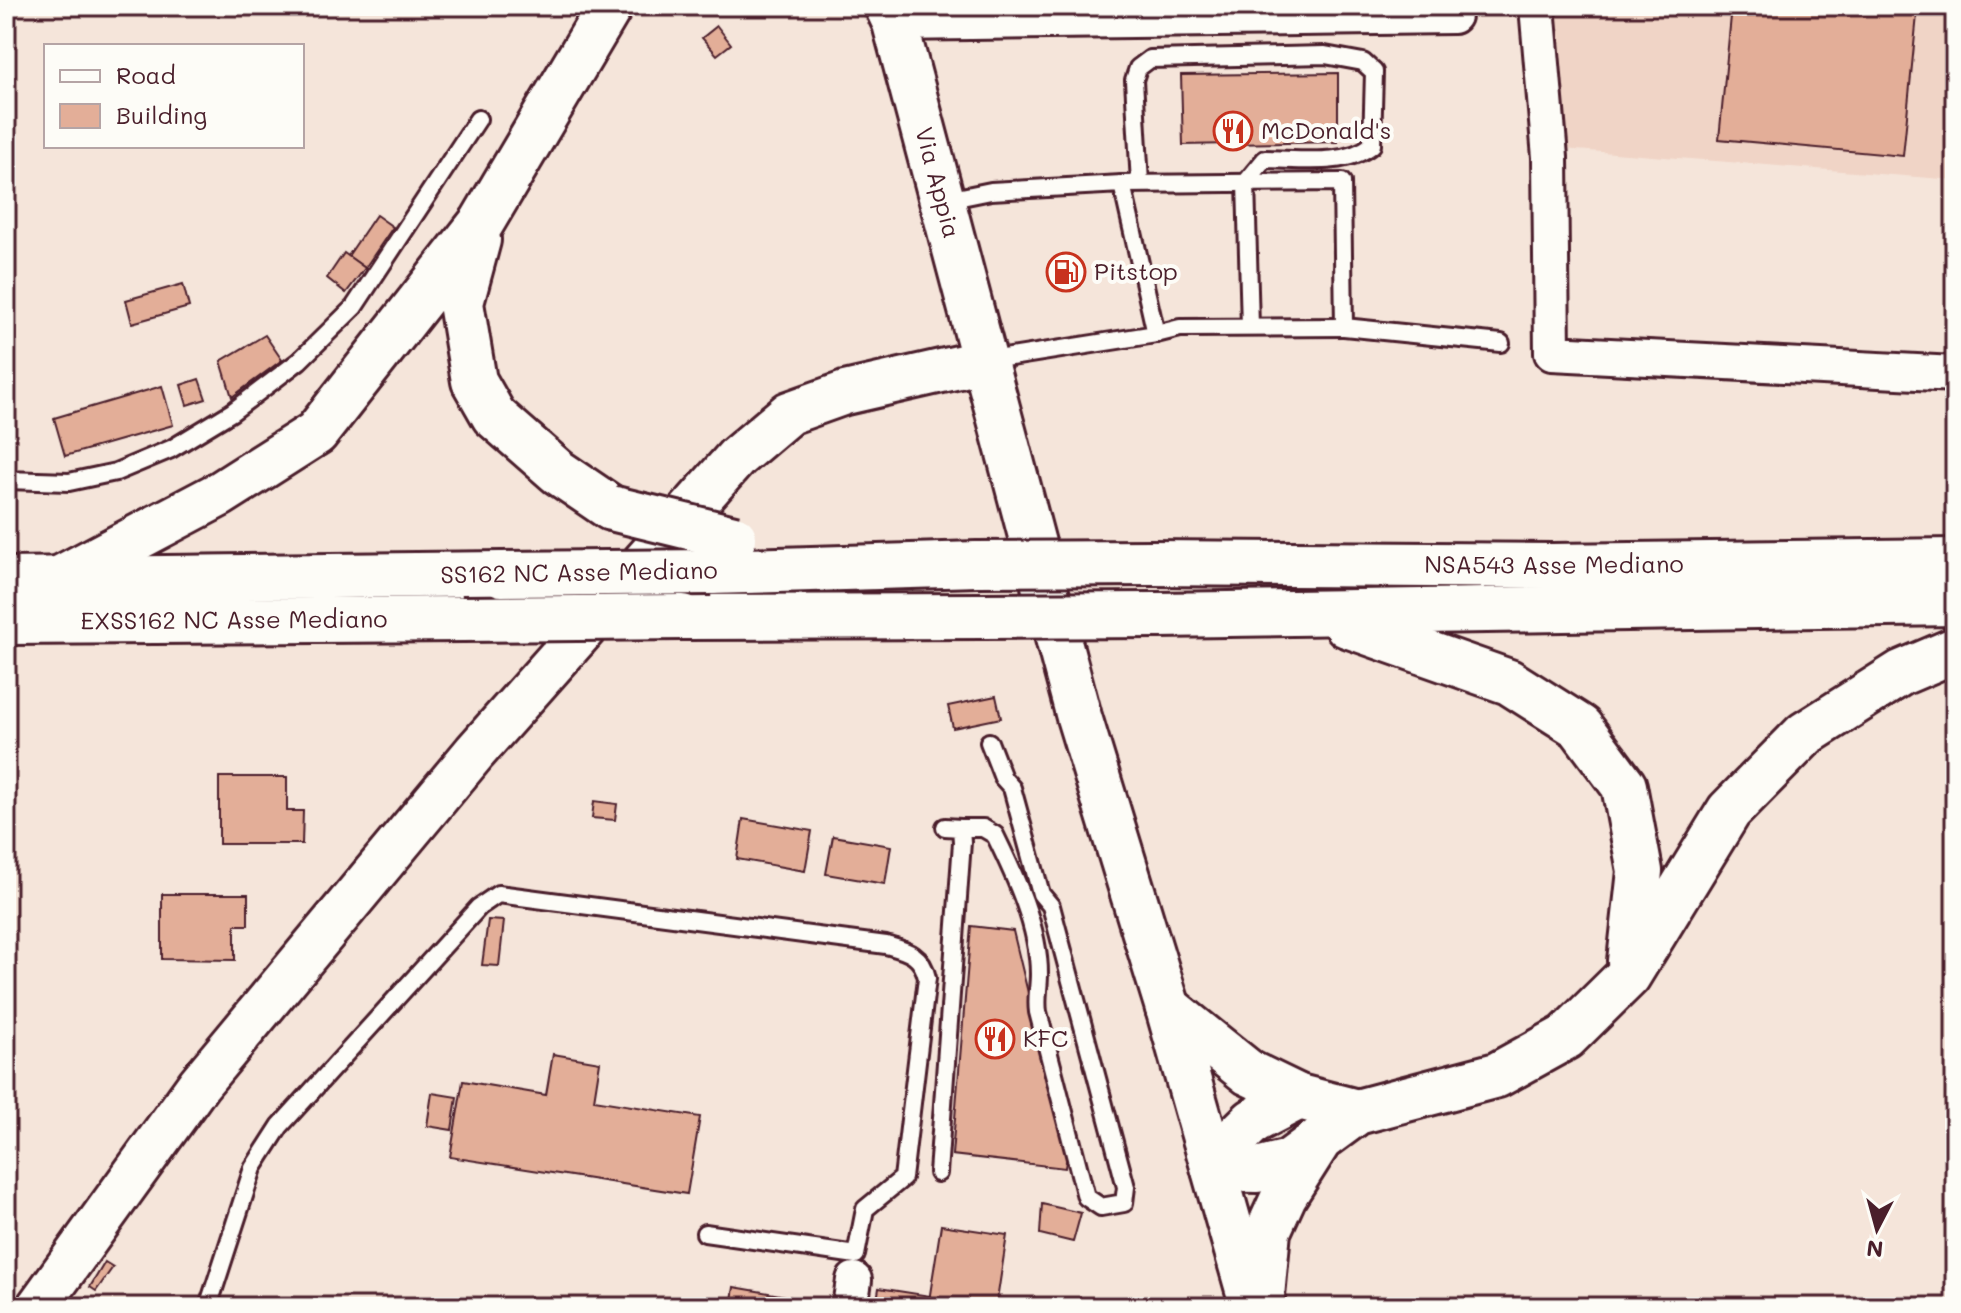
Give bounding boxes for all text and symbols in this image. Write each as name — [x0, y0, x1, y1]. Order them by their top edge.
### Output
legend — [44, 44, 304, 148]
text: Road — [116, 59, 176, 90]
text: Building — [116, 99, 207, 130]
restaurant icon: McDonald's — [1212, 110, 1254, 152]
place label: McDonald's — [1261, 114, 1391, 145]
street label: Via Appia — [909, 123, 968, 241]
fuel station icon: Pitstop — [1045, 251, 1087, 293]
place label: Pitstop — [1094, 255, 1178, 286]
street label: NSA543 Asse Mediano — [1424, 547, 1684, 580]
street label: SS162 NC Asse Mediano — [440, 554, 718, 589]
street label: EXSS162 NC Asse Mediano — [80, 602, 388, 636]
restaurant icon: KFC — [974, 1018, 1016, 1060]
place label: KFC — [1023, 1022, 1068, 1053]
north arrow — [1837, 1189, 1917, 1269]
text: N — [1865, 1234, 1885, 1265]

